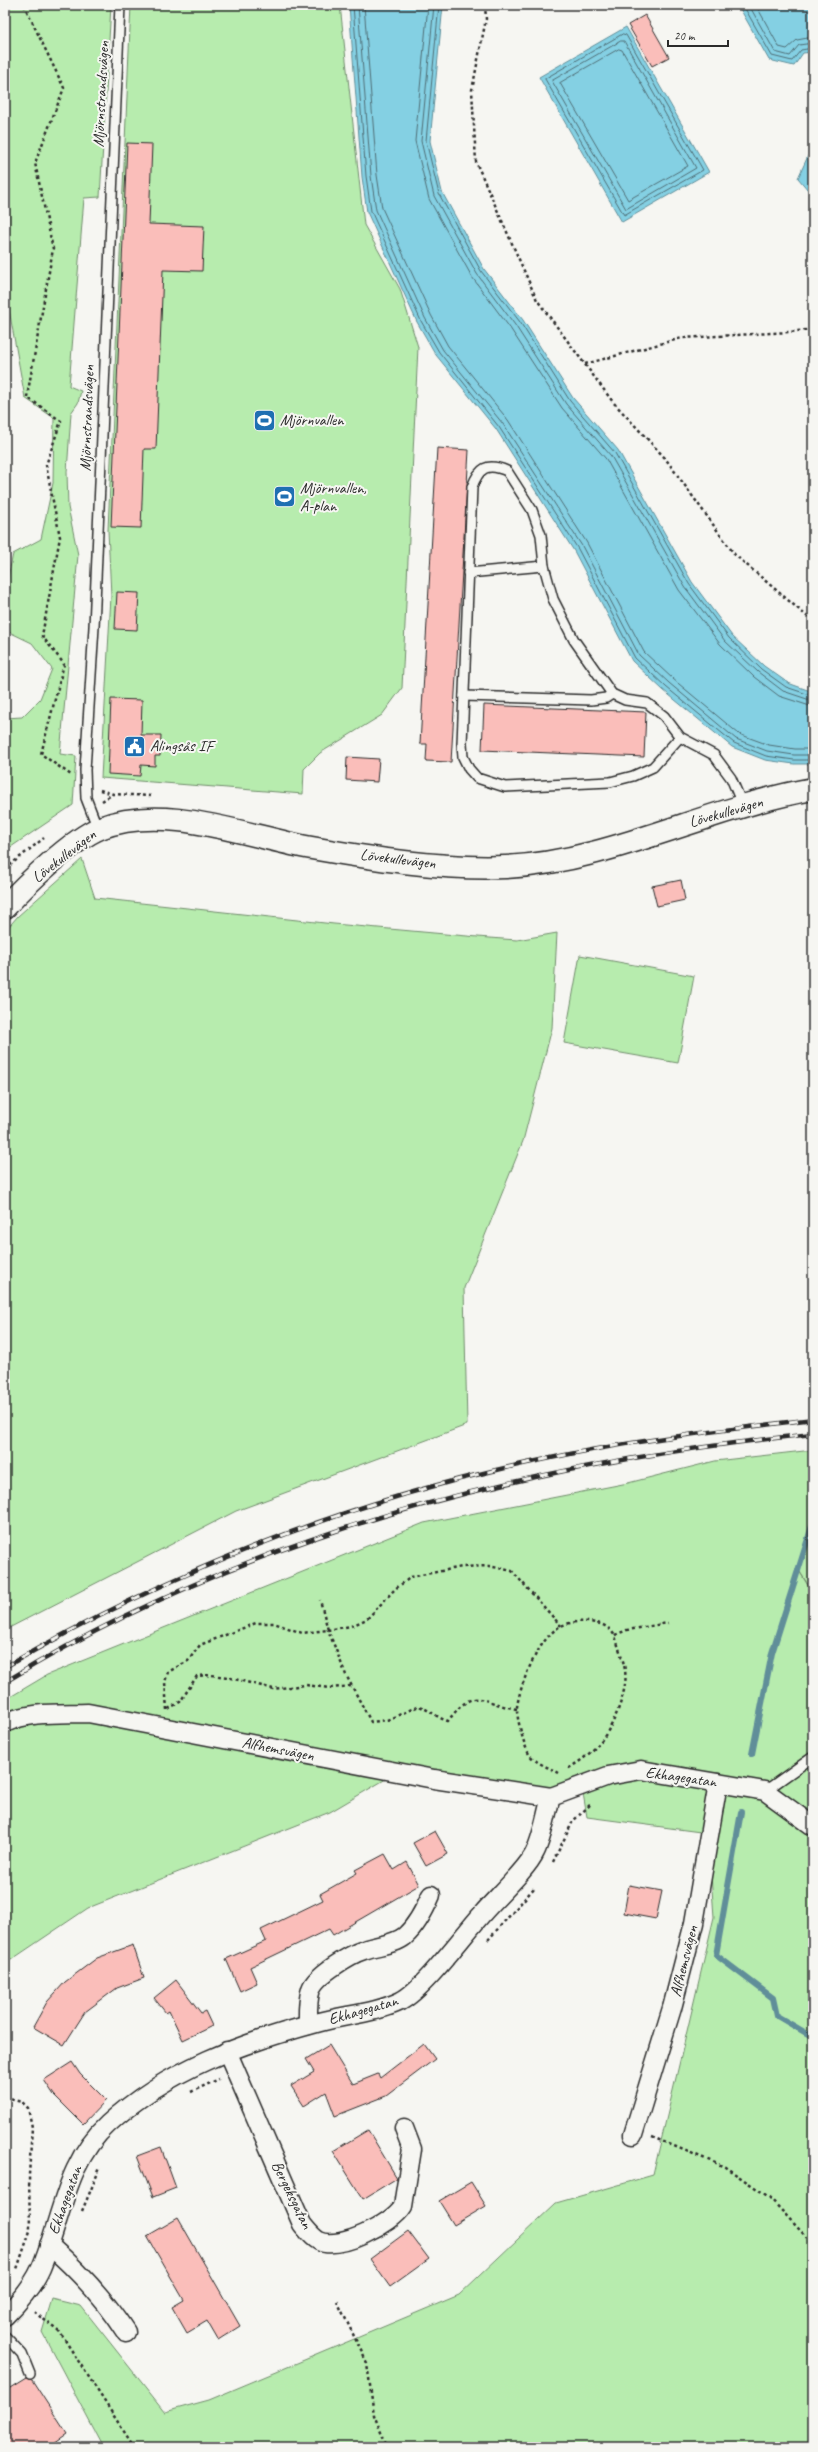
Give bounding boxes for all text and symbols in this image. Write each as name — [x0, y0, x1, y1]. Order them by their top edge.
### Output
scale bar — [668, 22, 728, 48]
text: 20 m — [674, 28, 696, 44]
street label: Mjörnstrandsvägen — [88, 40, 114, 148]
street label: Mjörnstrandsvägen — [75, 364, 99, 471]
sports icon: Mjörnvallen — [251, 407, 277, 433]
place label: Mjörnvallen — [280, 410, 344, 430]
place label: Mjörnvallen, A-plan — [300, 478, 367, 516]
sports icon: Mjörnvallen, A-plan — [271, 484, 297, 510]
public building icon: Alingsås IF — [122, 733, 148, 759]
place label: Alingsås IF — [150, 736, 216, 756]
street label: Lövekullevägen — [687, 792, 766, 832]
street label: Lövekullevägen — [28, 824, 101, 887]
street label: Lövekullevägen — [359, 844, 438, 874]
street label: Alfhemsvägen — [240, 1732, 316, 1766]
street label: Ekhagegatan — [644, 1762, 718, 1792]
street label: Alfhemsvägen — [666, 1923, 703, 1999]
street label: Ekhagegatan — [326, 1990, 401, 2029]
street label: Bergeksgatan — [267, 2158, 317, 2233]
street label: Ekhagegatan — [43, 2162, 87, 2237]

